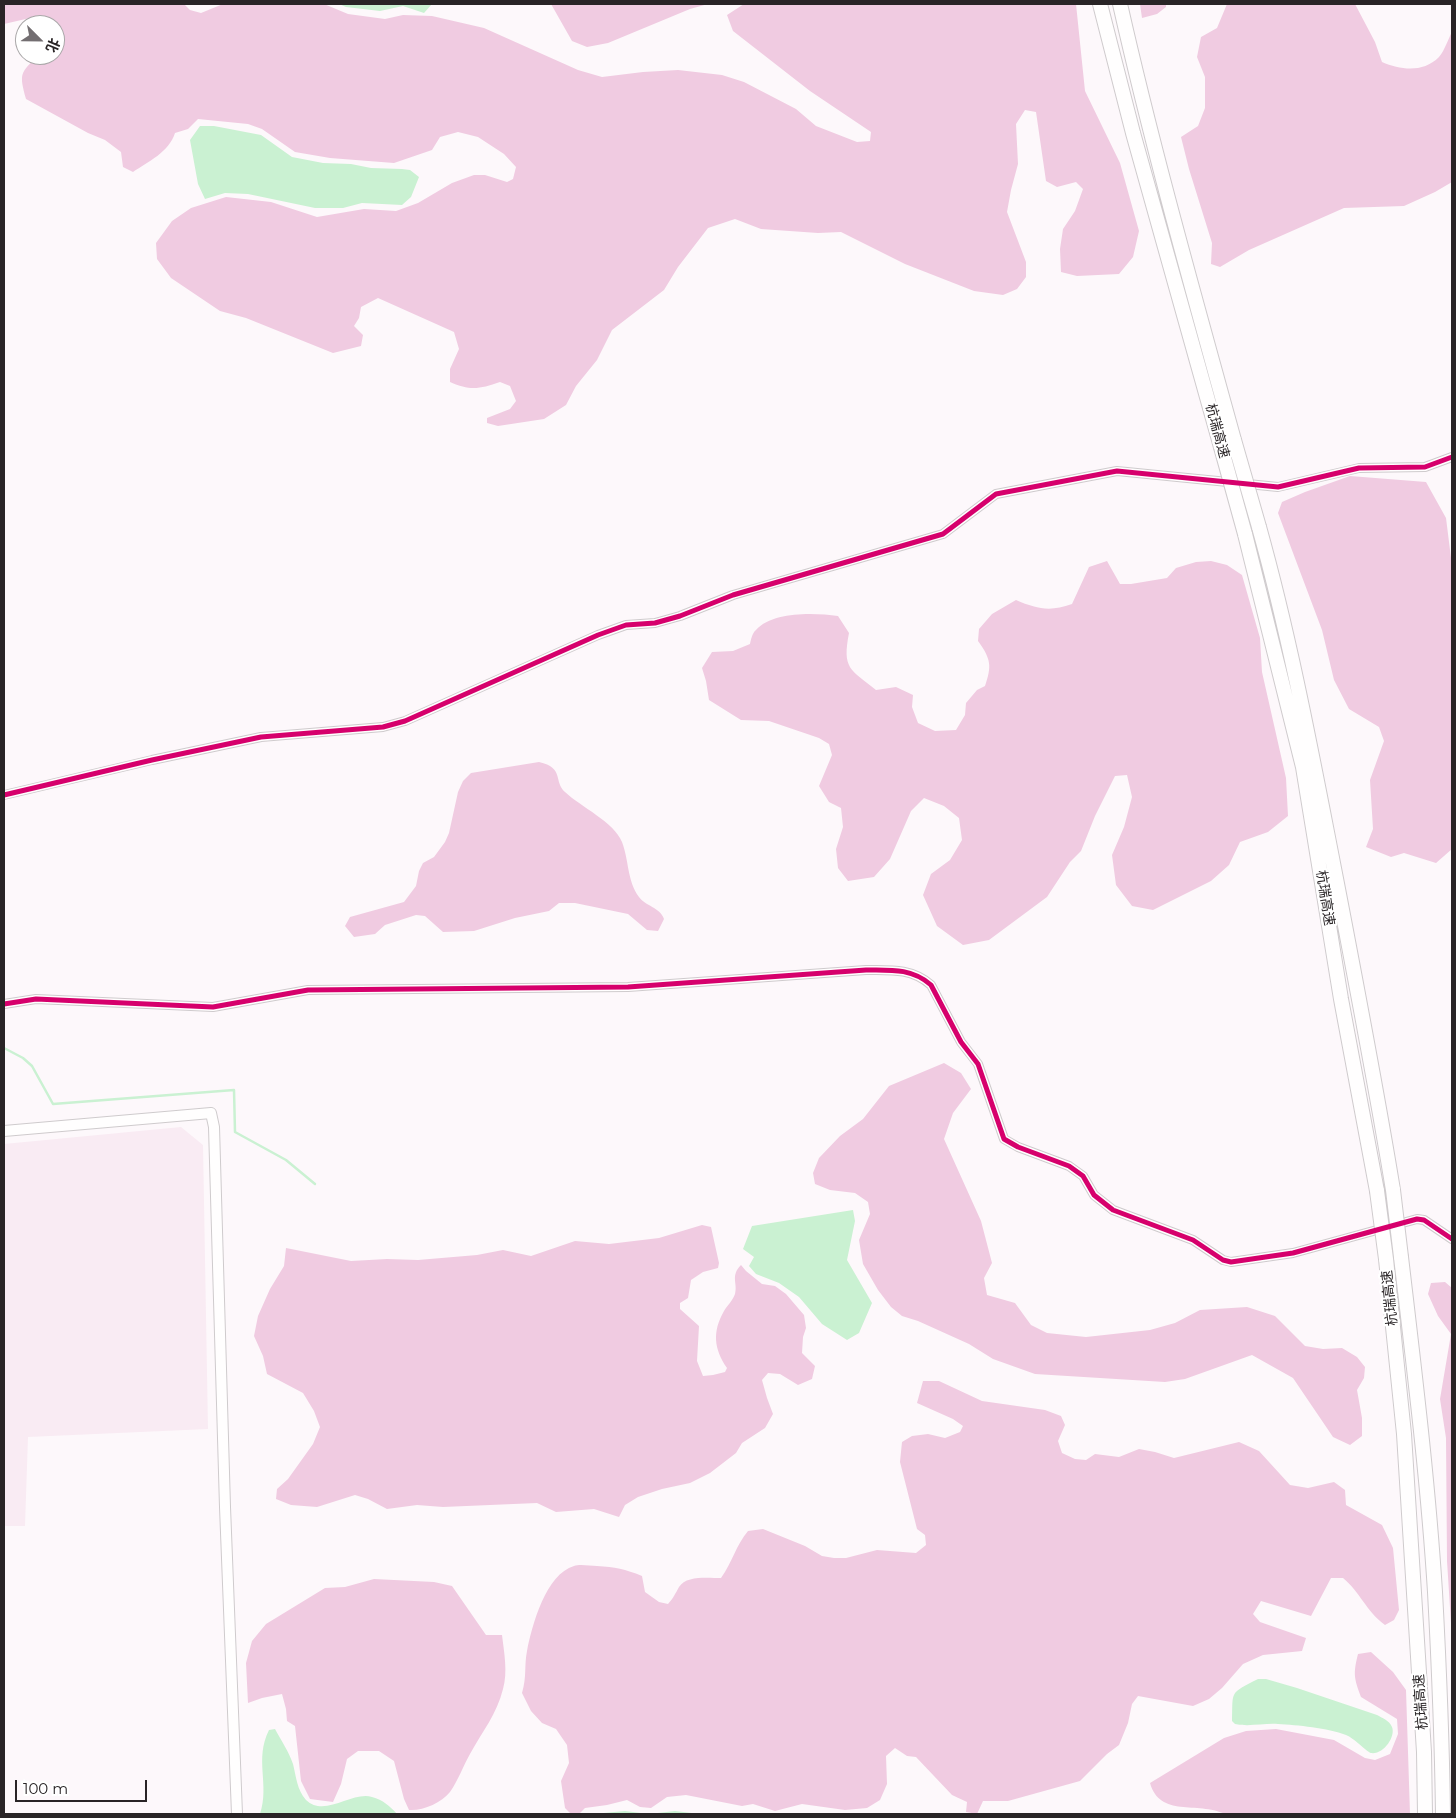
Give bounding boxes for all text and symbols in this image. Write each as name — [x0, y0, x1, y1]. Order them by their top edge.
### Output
north arrow — [15, 15, 65, 65]
text: 北 — [42, 36, 64, 55]
street label: 杭瑞高速 — [1202, 402, 1232, 460]
street label: 杭瑞高速 — [1312, 869, 1338, 927]
street label: 杭瑞高速 — [1379, 1269, 1401, 1327]
street label: 杭瑞高速 — [1411, 1673, 1431, 1731]
scale bar — [18, 1770, 150, 1802]
text: 100 m — [23, 1779, 68, 1798]

